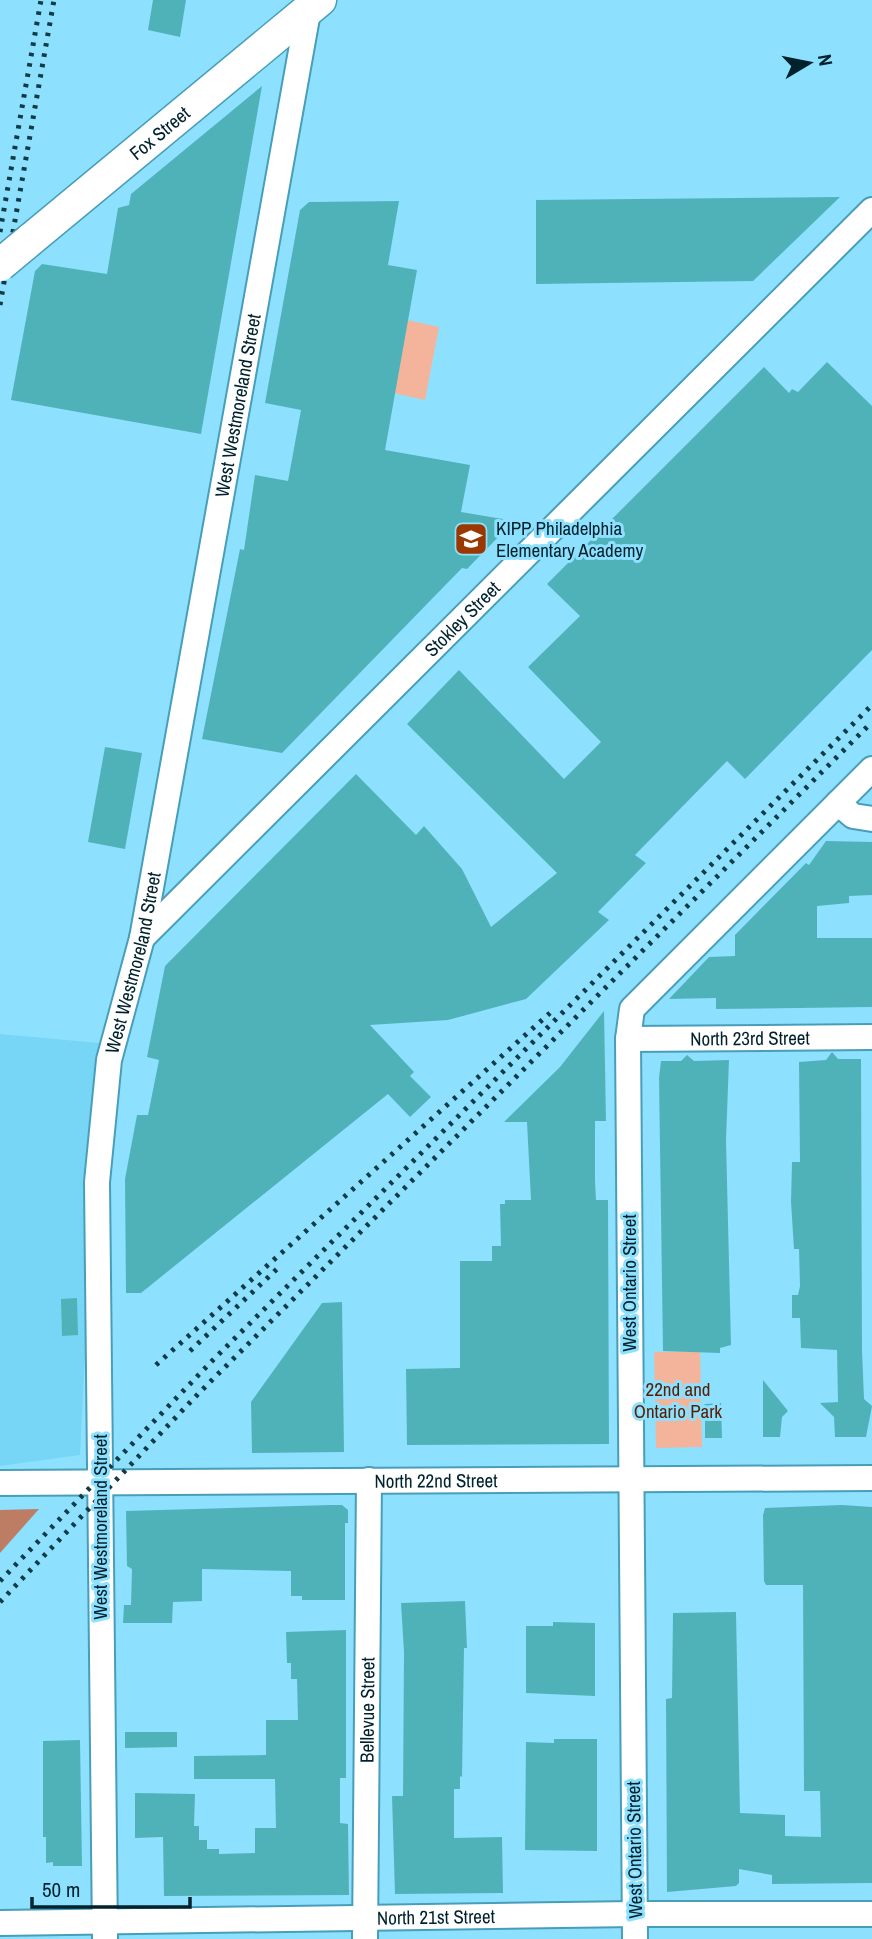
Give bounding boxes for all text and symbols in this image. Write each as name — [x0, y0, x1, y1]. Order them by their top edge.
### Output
north arrow — [774, 28, 844, 98]
text: N — [812, 52, 840, 68]
street label: Fox Street — [124, 100, 196, 166]
street label: West Westmoreland Street — [208, 311, 267, 499]
place label: KIPP Philadelphia Elementary Academy — [496, 515, 643, 563]
school or university icon: KIPP Philadelphia Elementary Academy — [452, 520, 490, 558]
street label: Stokley Street — [418, 575, 506, 662]
street label: West Westmoreland Street — [98, 869, 167, 1056]
street label: North 23rd Street — [690, 1025, 811, 1051]
street label: West Ontario Street — [616, 1214, 642, 1352]
park label: 22nd and Ontario Park — [634, 1376, 722, 1424]
street label: West Westmoreland Street — [87, 1434, 113, 1620]
street label: North 22nd Street — [374, 1467, 498, 1494]
street label: Bellevue Street — [354, 1656, 380, 1763]
street label: West Ontario Street — [620, 1780, 648, 1919]
scale bar — [32, 1866, 189, 1910]
text: 50 m — [42, 1875, 80, 1904]
street label: North 21st Street — [377, 1903, 496, 1931]

